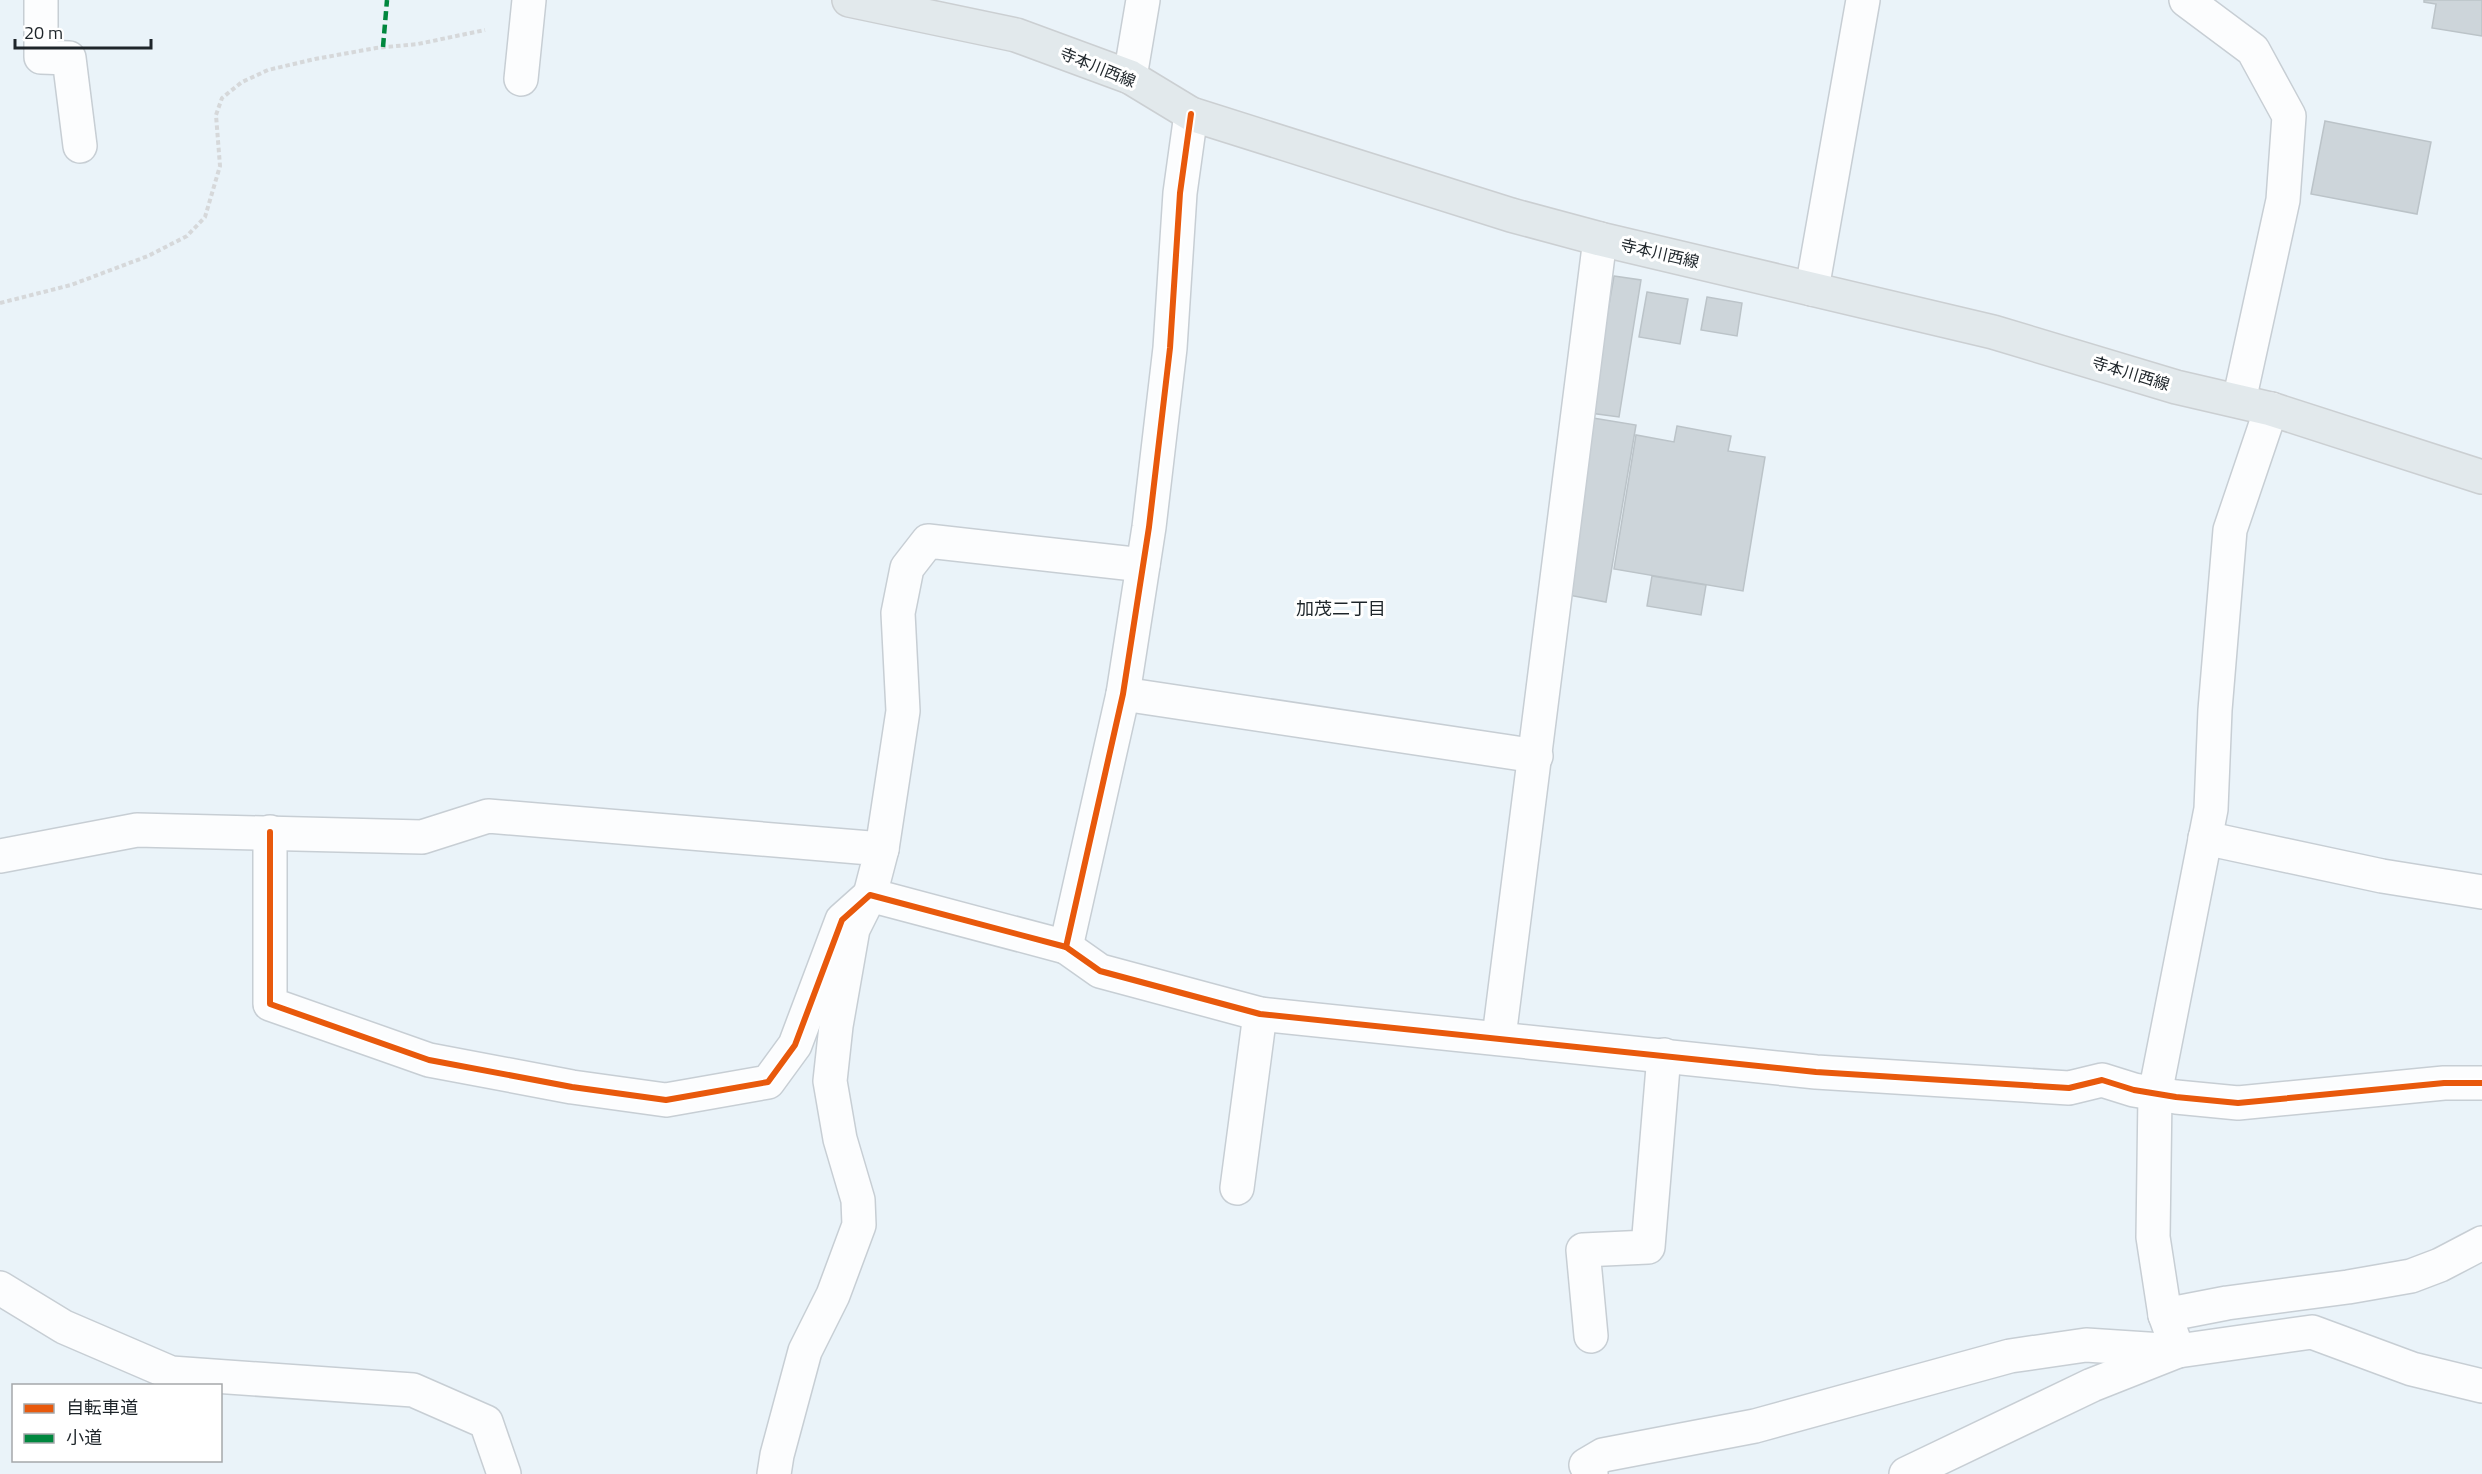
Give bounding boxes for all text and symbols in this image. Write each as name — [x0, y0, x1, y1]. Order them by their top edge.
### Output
scale bar — [15, 12, 152, 50]
text: 20 m — [24, 19, 63, 46]
street label: 寺本川西線 — [1056, 41, 1140, 93]
street label: 寺本川西線 — [1618, 232, 1702, 274]
street label: 寺本川西線 — [2089, 350, 2173, 396]
district label: 加茂二丁目 — [1296, 595, 1386, 622]
legend — [12, 1384, 222, 1462]
text: 自転車道 — [66, 1394, 138, 1421]
text: 小道 — [66, 1424, 102, 1451]

